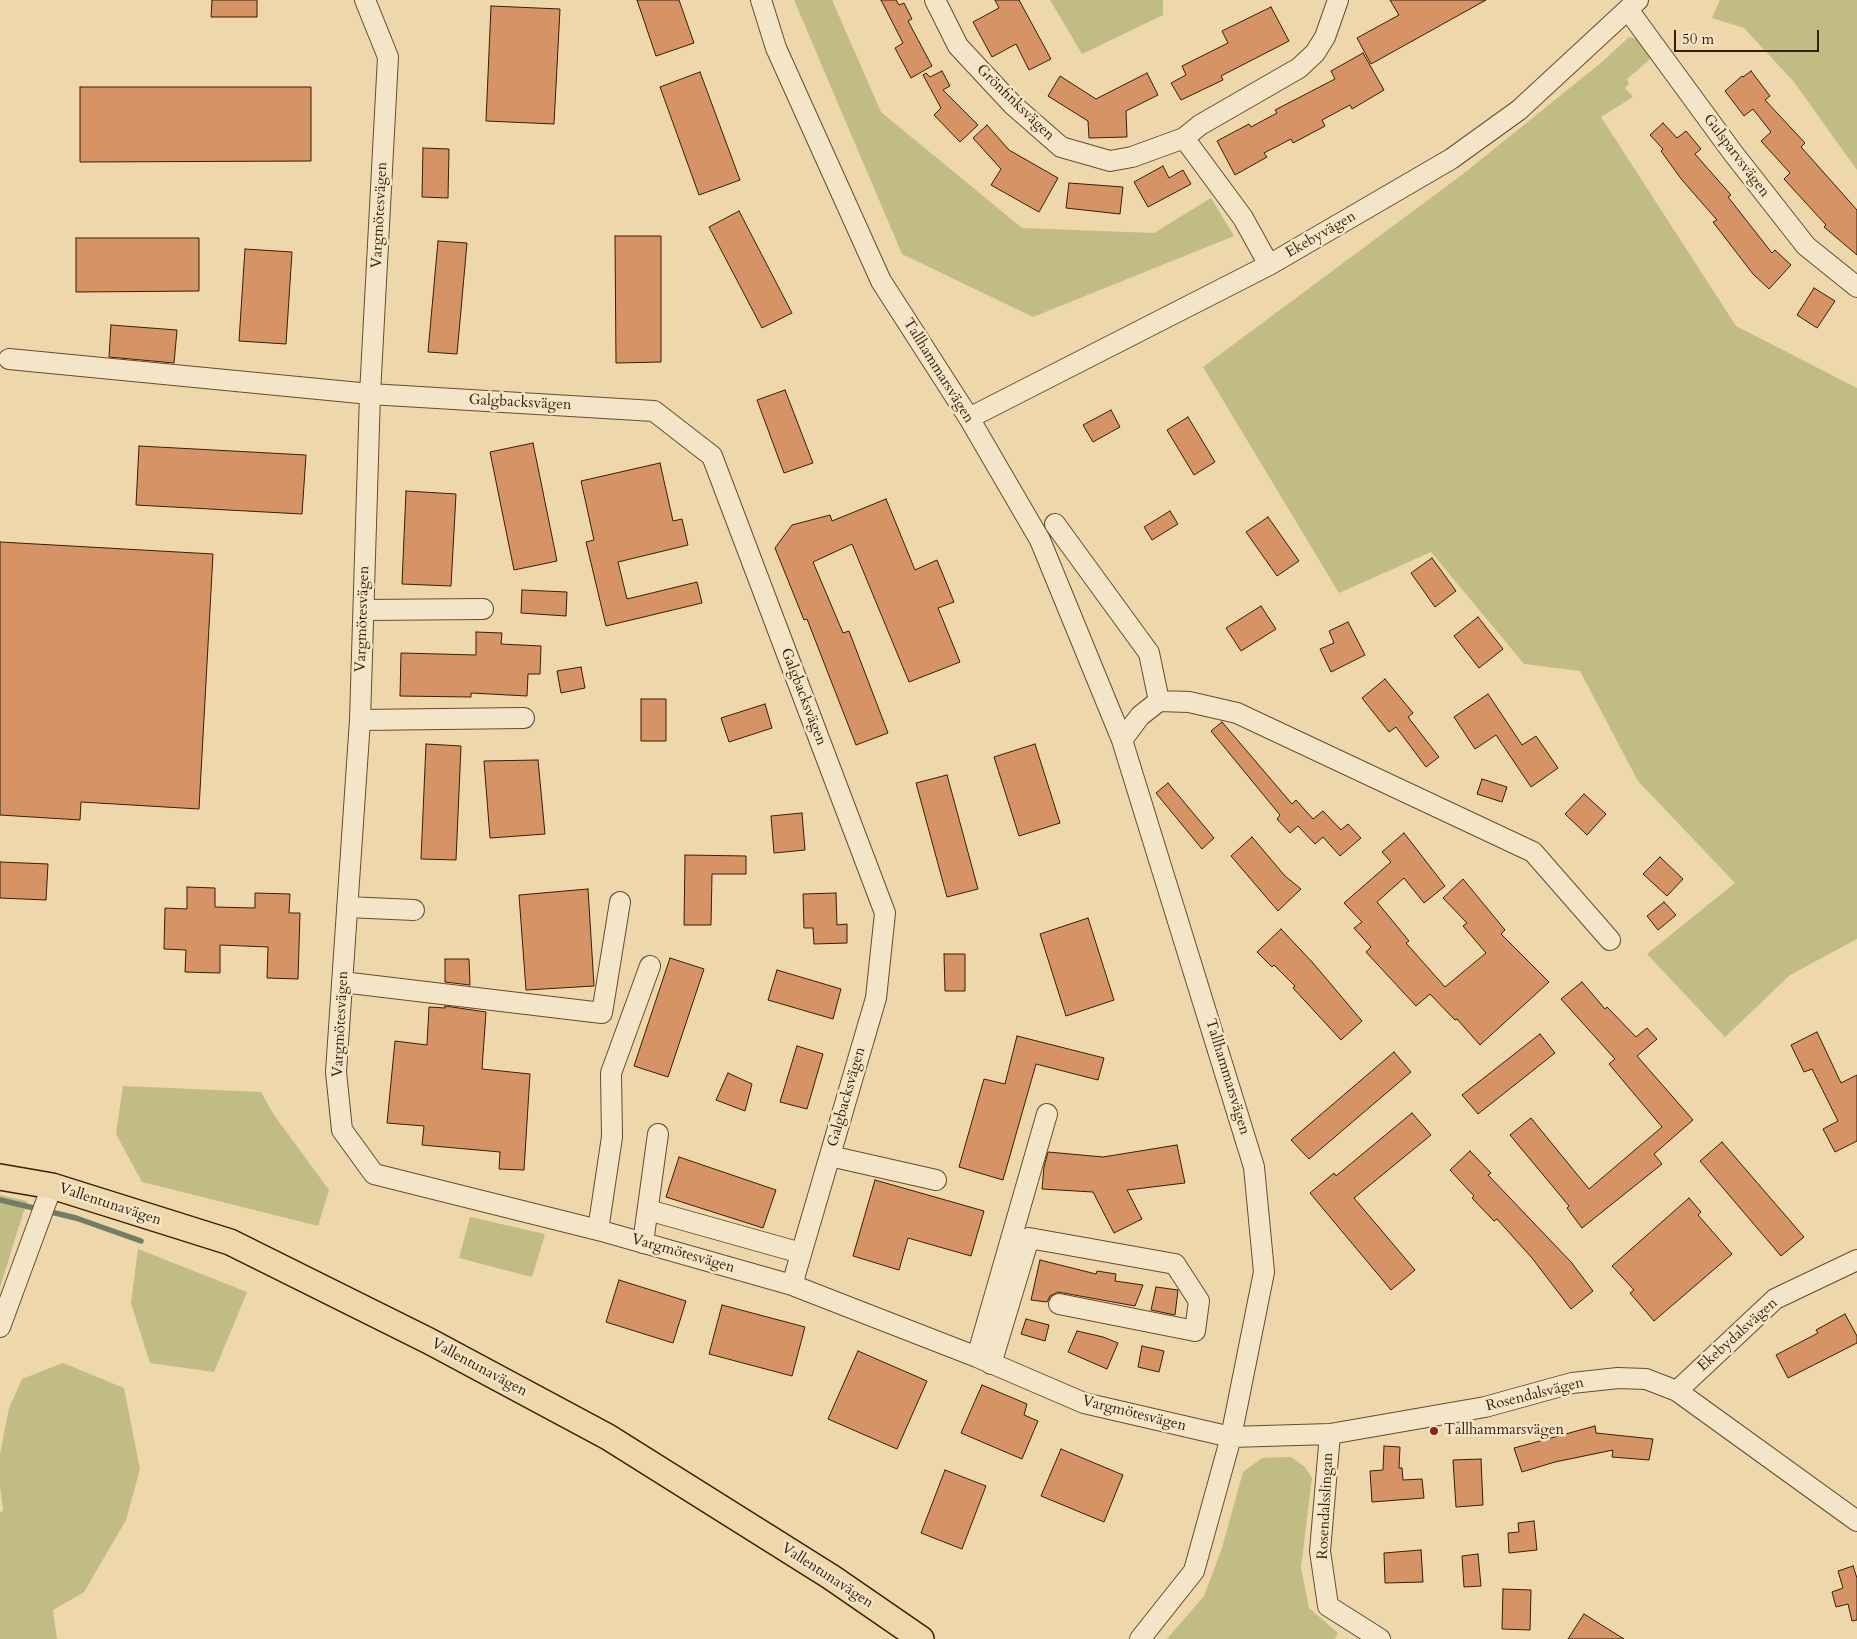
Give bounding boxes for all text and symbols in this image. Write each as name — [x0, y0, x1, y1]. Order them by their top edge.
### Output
scale bar — [1677, 20, 1822, 52]
text: 50 m — [1682, 29, 1714, 49]
street label: Grönfinksvägen — [972, 61, 1058, 145]
street label: Gulsparvsvägen — [1699, 111, 1773, 201]
street label: Vargmötesvägen — [368, 161, 392, 269]
street label: Ekebyvägen — [1283, 208, 1359, 262]
street label: Tallhammarsvägen — [899, 315, 977, 427]
street label: Galgbacksvägen — [468, 391, 572, 415]
street label: Vargmötesvägen — [352, 565, 374, 673]
street label: Galgbacksvägen — [776, 646, 830, 748]
street label: Vargmötesvägen — [329, 970, 353, 1078]
street label: Tallhammarsvägen — [1201, 1017, 1253, 1137]
street label: Galgbacksvägen — [824, 1045, 870, 1149]
street label: Vallentunavägen — [57, 1180, 163, 1230]
street label: Vargmötesvägen — [629, 1231, 737, 1277]
street label: Ekebydalsvägen — [1694, 1294, 1782, 1376]
street label: Vallentunavägen — [428, 1335, 530, 1401]
street label: Rosendalsvägen — [1484, 1374, 1586, 1416]
street label: Vargmötesvägen — [1080, 1392, 1188, 1436]
place label: Tallhammarsvägen — [1444, 1422, 1564, 1440]
marker: Tallhammarsvägen — [1428, 1425, 1440, 1437]
street label: Rosendalsslingan — [1314, 1452, 1338, 1560]
street label: Vallentunavägen — [777, 1539, 877, 1613]

